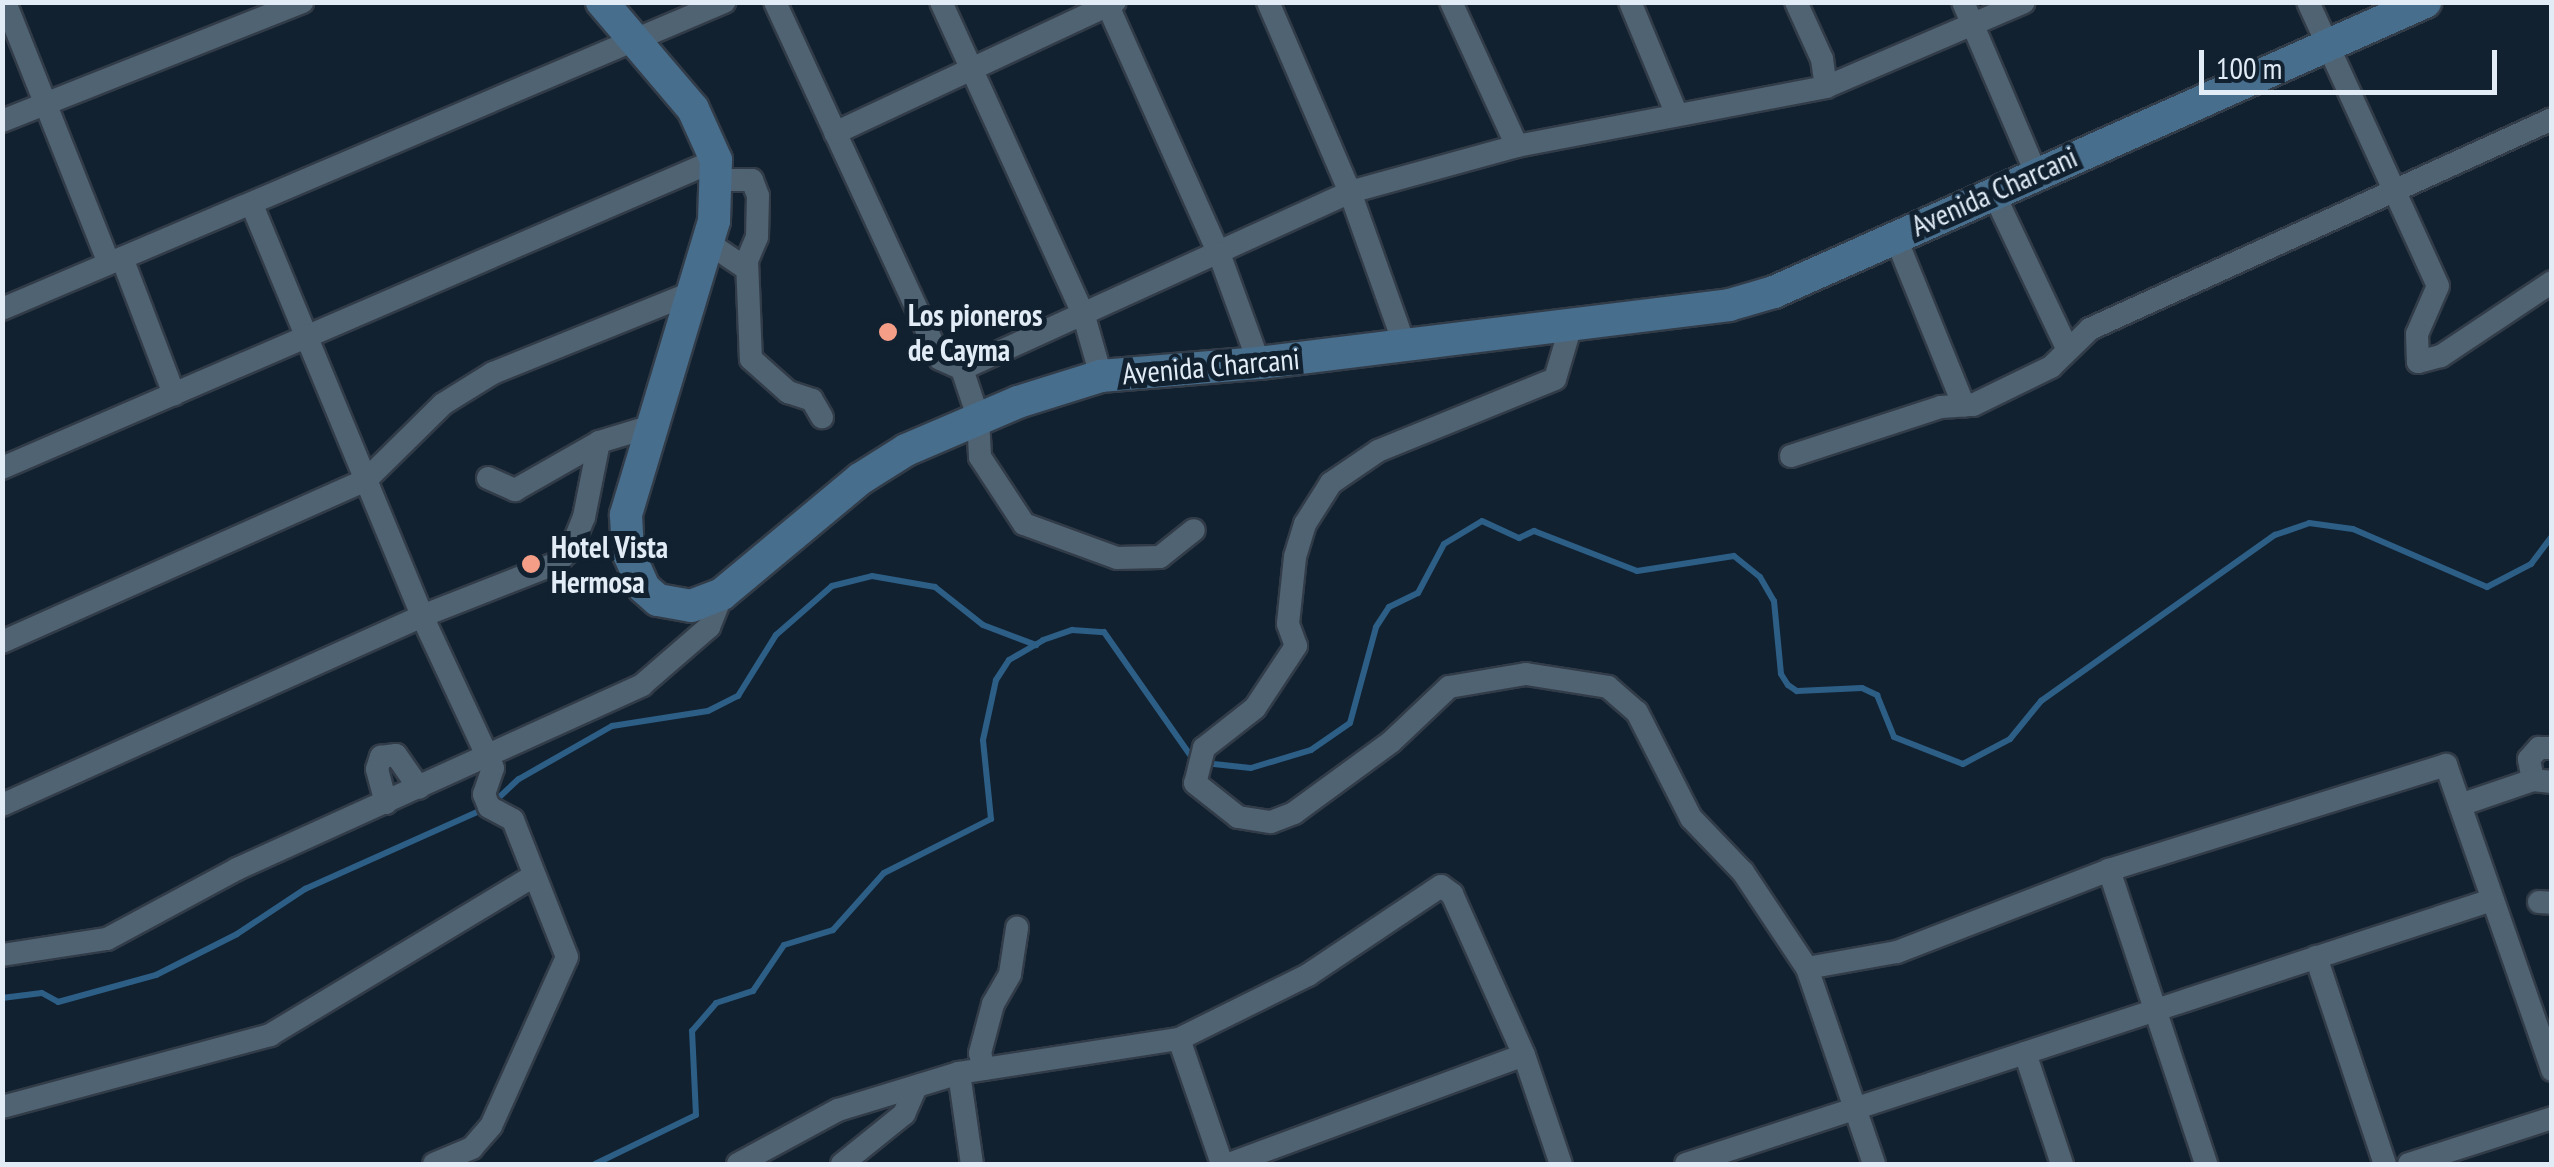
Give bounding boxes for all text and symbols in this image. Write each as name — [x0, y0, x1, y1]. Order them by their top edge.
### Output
scale bar — [2204, 30, 2502, 92]
text: 100 m — [2216, 48, 2282, 87]
street label: Avenida Charcani — [1905, 138, 2083, 244]
place label: Los pioneros de Cayma — [908, 297, 1042, 368]
marker: Los pioneros de Cayma — [877, 321, 899, 343]
street label: Avenida Charcani — [1121, 340, 1301, 392]
place label: Hotel Vista Hermosa — [551, 529, 669, 600]
marker: Hotel Vista Hermosa — [520, 553, 542, 575]

